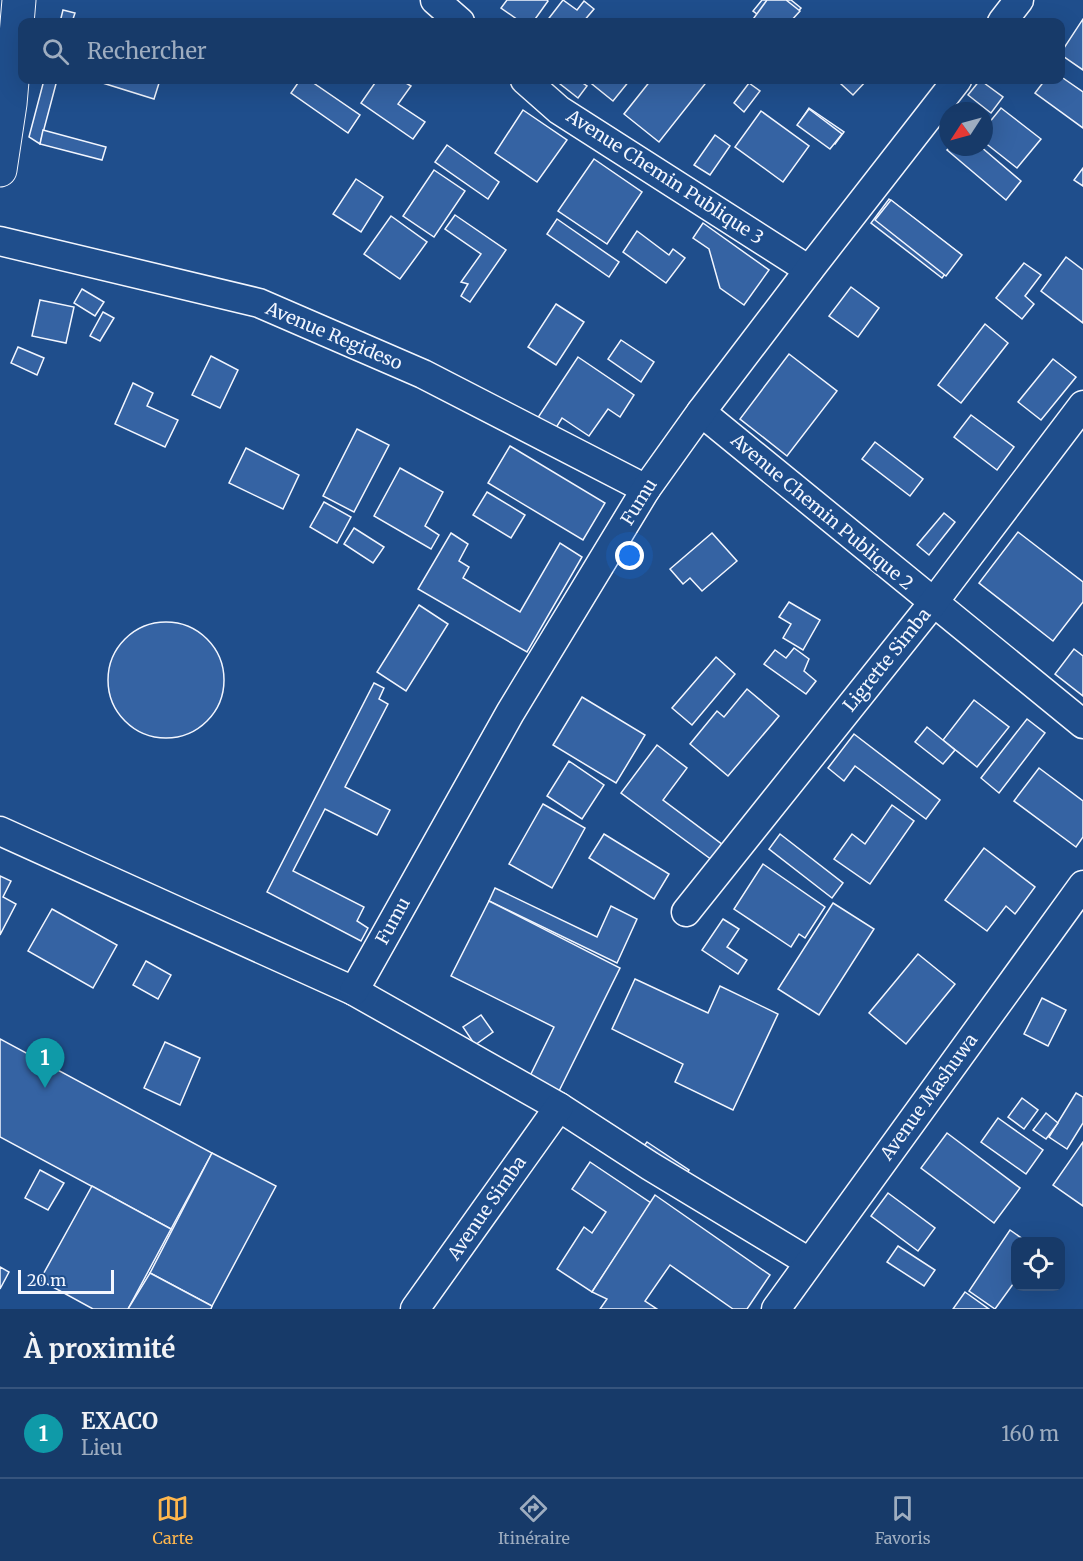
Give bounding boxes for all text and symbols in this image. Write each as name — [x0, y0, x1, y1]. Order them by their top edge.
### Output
search box — [18, 18, 1065, 84]
icon: search — [39, 35, 72, 68]
text: Rechercher — [87, 37, 207, 65]
north arrow — [939, 102, 993, 156]
street label: Avenue Chemin Publique 3 — [561, 104, 768, 249]
street label: Avenue Regideso — [262, 296, 406, 375]
street label: Avenue Chemin Publique 2 — [726, 428, 918, 595]
street label: Fumu — [615, 474, 662, 529]
your location — [615, 541, 644, 570]
street label: Ligrette Simba — [838, 603, 936, 716]
street label: Fumu — [370, 893, 415, 949]
street label: Avenue Mashuwa — [874, 1029, 982, 1165]
pin: 1 — [26, 1038, 64, 1088]
street label: Avenue Simba — [442, 1151, 531, 1265]
map controls — [1011, 1237, 1065, 1291]
button: locate — [1011, 1237, 1065, 1291]
scale bar — [18, 1267, 114, 1294]
text: 20 m — [27, 1270, 66, 1290]
text: À proximité — [24, 1332, 175, 1365]
text: EXACO — [81, 1407, 158, 1435]
text: 1 — [39, 1421, 48, 1446]
text: 160 m — [1001, 1421, 1059, 1446]
text: Lieu — [81, 1435, 123, 1460]
tab: Carte — [152, 1492, 193, 1548]
tab: Itinéraire — [498, 1492, 570, 1548]
tab: Favoris — [875, 1492, 931, 1548]

